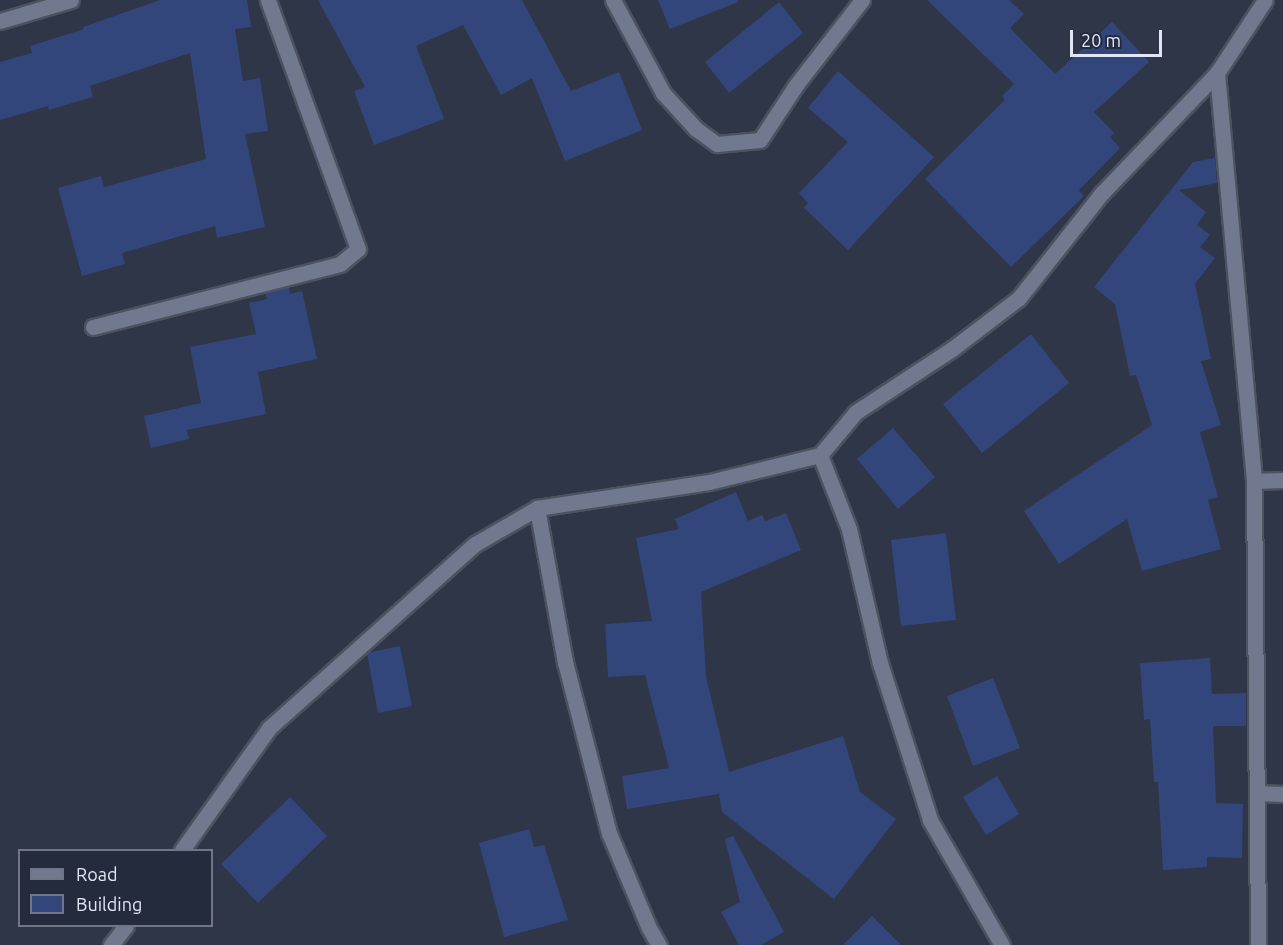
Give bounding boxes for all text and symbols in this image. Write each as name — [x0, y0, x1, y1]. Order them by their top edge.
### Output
scale bar — [1073, 18, 1164, 56]
text: 20 m — [1081, 30, 1121, 50]
legend — [18, 849, 213, 927]
text: Road — [76, 864, 118, 884]
text: Building — [76, 894, 142, 914]

